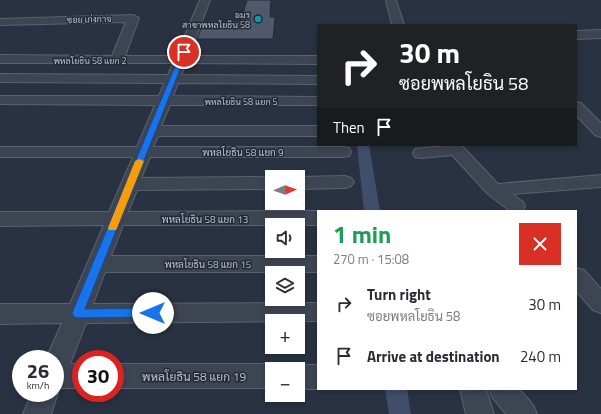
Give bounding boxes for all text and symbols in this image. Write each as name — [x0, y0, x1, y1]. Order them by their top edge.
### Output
place label: อมร สาขาพหลโยธิน 58 — [182, 8, 251, 31]
street label: ซอย เก่งกาจ — [66, 12, 112, 26]
marker: อมร สาขาพหลโยธิน 58 — [253, 14, 263, 24]
text: 30 m — [399, 31, 460, 74]
pin — [167, 35, 201, 69]
icon: right — [333, 40, 385, 92]
icon: arrive — [173, 41, 195, 63]
street label: พหลโยธิน 58 แยก 2 — [53, 54, 127, 67]
text: ซอยพหลโยธิน 58 — [399, 70, 528, 97]
street label: พหลโยธิน 58 แยก 5 — [204, 95, 278, 108]
text: Then — [333, 116, 365, 139]
icon: arrive — [373, 116, 395, 138]
street label: พหลโยธิน 58 แยก 9 — [202, 145, 284, 160]
north arrow — [265, 170, 305, 210]
map controls — [265, 170, 305, 402]
street label: พหลโยธิน 58 แยก 13 — [162, 212, 248, 227]
text: 1 min — [333, 216, 391, 252]
button: sound — [265, 218, 305, 258]
button: close — [519, 223, 561, 265]
text: 270 m · 15:08 — [333, 249, 409, 269]
street label: พหลโยธิน 58 แยก 15 — [165, 257, 252, 272]
button: layers — [265, 266, 305, 306]
text: Turn right — [367, 283, 431, 306]
position arrow — [132, 292, 174, 334]
icon: right — [333, 293, 355, 315]
text: 30 m — [528, 293, 561, 316]
text: ซอยพหลโยธิน 58 — [367, 306, 460, 326]
button: + — [265, 314, 305, 354]
icon: arrive — [333, 345, 355, 367]
text: Arrive at destination — [367, 345, 500, 368]
text: 240 m — [520, 345, 561, 368]
speed limit sign: 30 — [72, 350, 124, 402]
text: 26 — [27, 355, 49, 386]
button: − — [265, 362, 305, 402]
street label: พหลโยธิน 58 แยก 19 — [142, 367, 246, 386]
text: km/h — [27, 378, 49, 393]

